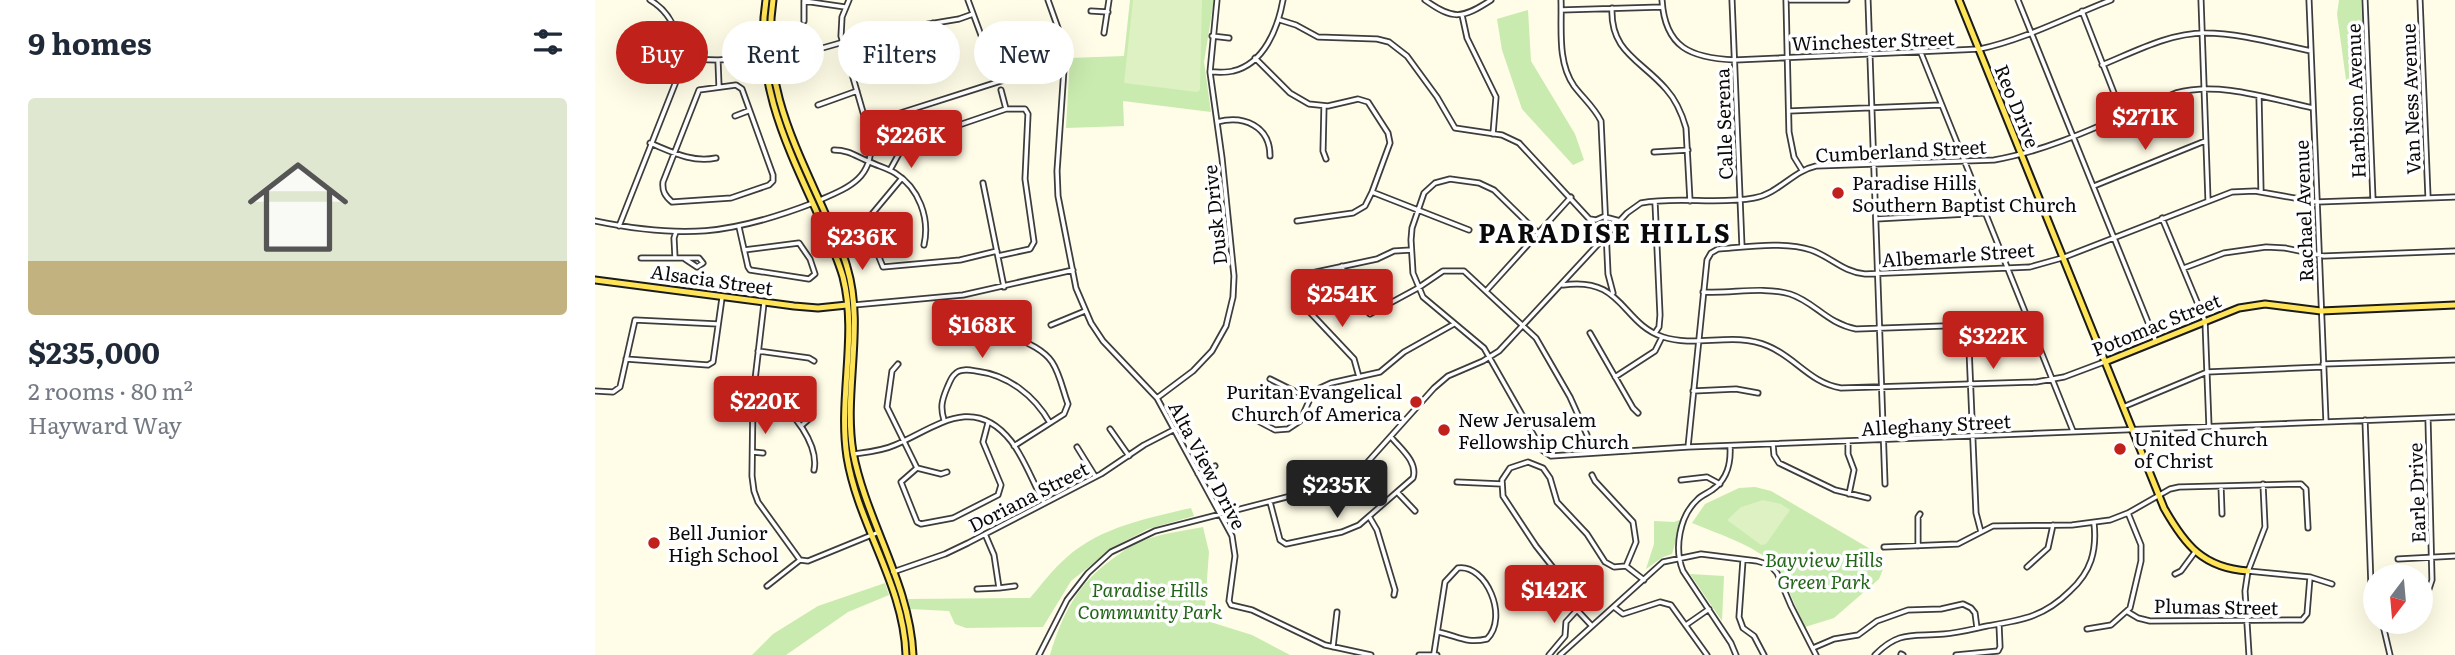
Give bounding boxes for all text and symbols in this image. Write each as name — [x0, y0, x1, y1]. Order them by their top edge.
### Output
text: 9 homes — [28, 20, 152, 64]
chip: Buy — [616, 21, 708, 84]
chip: Rent — [722, 21, 824, 84]
chip: Filters — [838, 21, 960, 84]
chip: New — [974, 21, 1074, 84]
icon: filters — [529, 23, 567, 61]
street label: Winchester Street — [1791, 23, 1955, 57]
street label: Harbison Avenue — [2338, 23, 2372, 179]
street label: Van Ness Avenue — [2393, 23, 2427, 175]
street label: Reo Drive — [1989, 60, 2047, 152]
street label: Calle Serena — [1707, 67, 1739, 180]
pin: $271K — [2096, 92, 2194, 152]
text: $271K — [2112, 98, 2178, 132]
pin: $226K — [862, 110, 960, 170]
text: $226K — [876, 116, 946, 150]
street label: Cumberland Street — [1815, 132, 1988, 168]
street label: Rachael Avenue — [2287, 139, 2319, 283]
icon: home — [235, 144, 361, 270]
street label: Dusk Drive — [1195, 163, 1233, 266]
place label: Paradise Hills Southern Baptist Church — [1852, 168, 2077, 218]
marker: Paradise Hills Southern Baptist Church — [1830, 185, 1846, 201]
pin: $236K — [813, 212, 911, 272]
district label: PARADISE HILLS — [1478, 212, 1732, 251]
text: $236K — [827, 218, 897, 252]
street label: Albemarle Street — [1881, 235, 2036, 273]
street label: Alsacia Street — [649, 257, 775, 301]
pin: $254K — [1293, 270, 1391, 329]
text: $254K — [1307, 275, 1377, 309]
street label: Potomac Street — [2087, 285, 2225, 363]
pin: $168K — [933, 300, 1031, 360]
text: $168K — [948, 306, 1016, 340]
pin: $322K — [1944, 312, 2042, 371]
text: $322K — [1959, 317, 2027, 351]
text: $235,000 — [28, 329, 160, 373]
text: 2 rooms · 80 m² — [28, 373, 193, 407]
pin: $220K — [716, 376, 814, 436]
place label: Puritan Evangelical Church of America — [1226, 377, 1403, 427]
text: $220K — [730, 382, 800, 416]
marker: Puritan Evangelical Church of America — [1408, 394, 1424, 410]
street label: Alta View Drive — [1162, 396, 1254, 534]
place label: New Jerusalem Fellowship Church — [1458, 405, 1629, 455]
street label: Alleghany Street — [1860, 406, 2012, 442]
text: Hayward Way — [28, 407, 182, 441]
marker: New Jerusalem Fellowship Church — [1436, 422, 1452, 438]
place label: United Church of Christ — [2134, 424, 2268, 474]
marker: United Church of Christ — [2112, 441, 2128, 457]
street label: Earle Drive — [2400, 442, 2432, 544]
street label: Doriana Street — [963, 453, 1093, 538]
pin: $235K — [1288, 461, 1386, 520]
text: $235K — [1302, 466, 1372, 500]
place label: Bell Junior High School — [668, 518, 779, 568]
marker: Bell Junior High School — [646, 535, 662, 551]
park label: Bayview Hills Green Park — [1765, 545, 1883, 595]
north arrow — [2363, 564, 2433, 634]
map controls — [2363, 564, 2433, 634]
pin: $142K — [1505, 566, 1603, 625]
text: $142K — [1521, 571, 1587, 605]
park label: Paradise Hills Community Park — [1078, 575, 1223, 625]
street label: Plumas Street — [2153, 591, 2279, 621]

